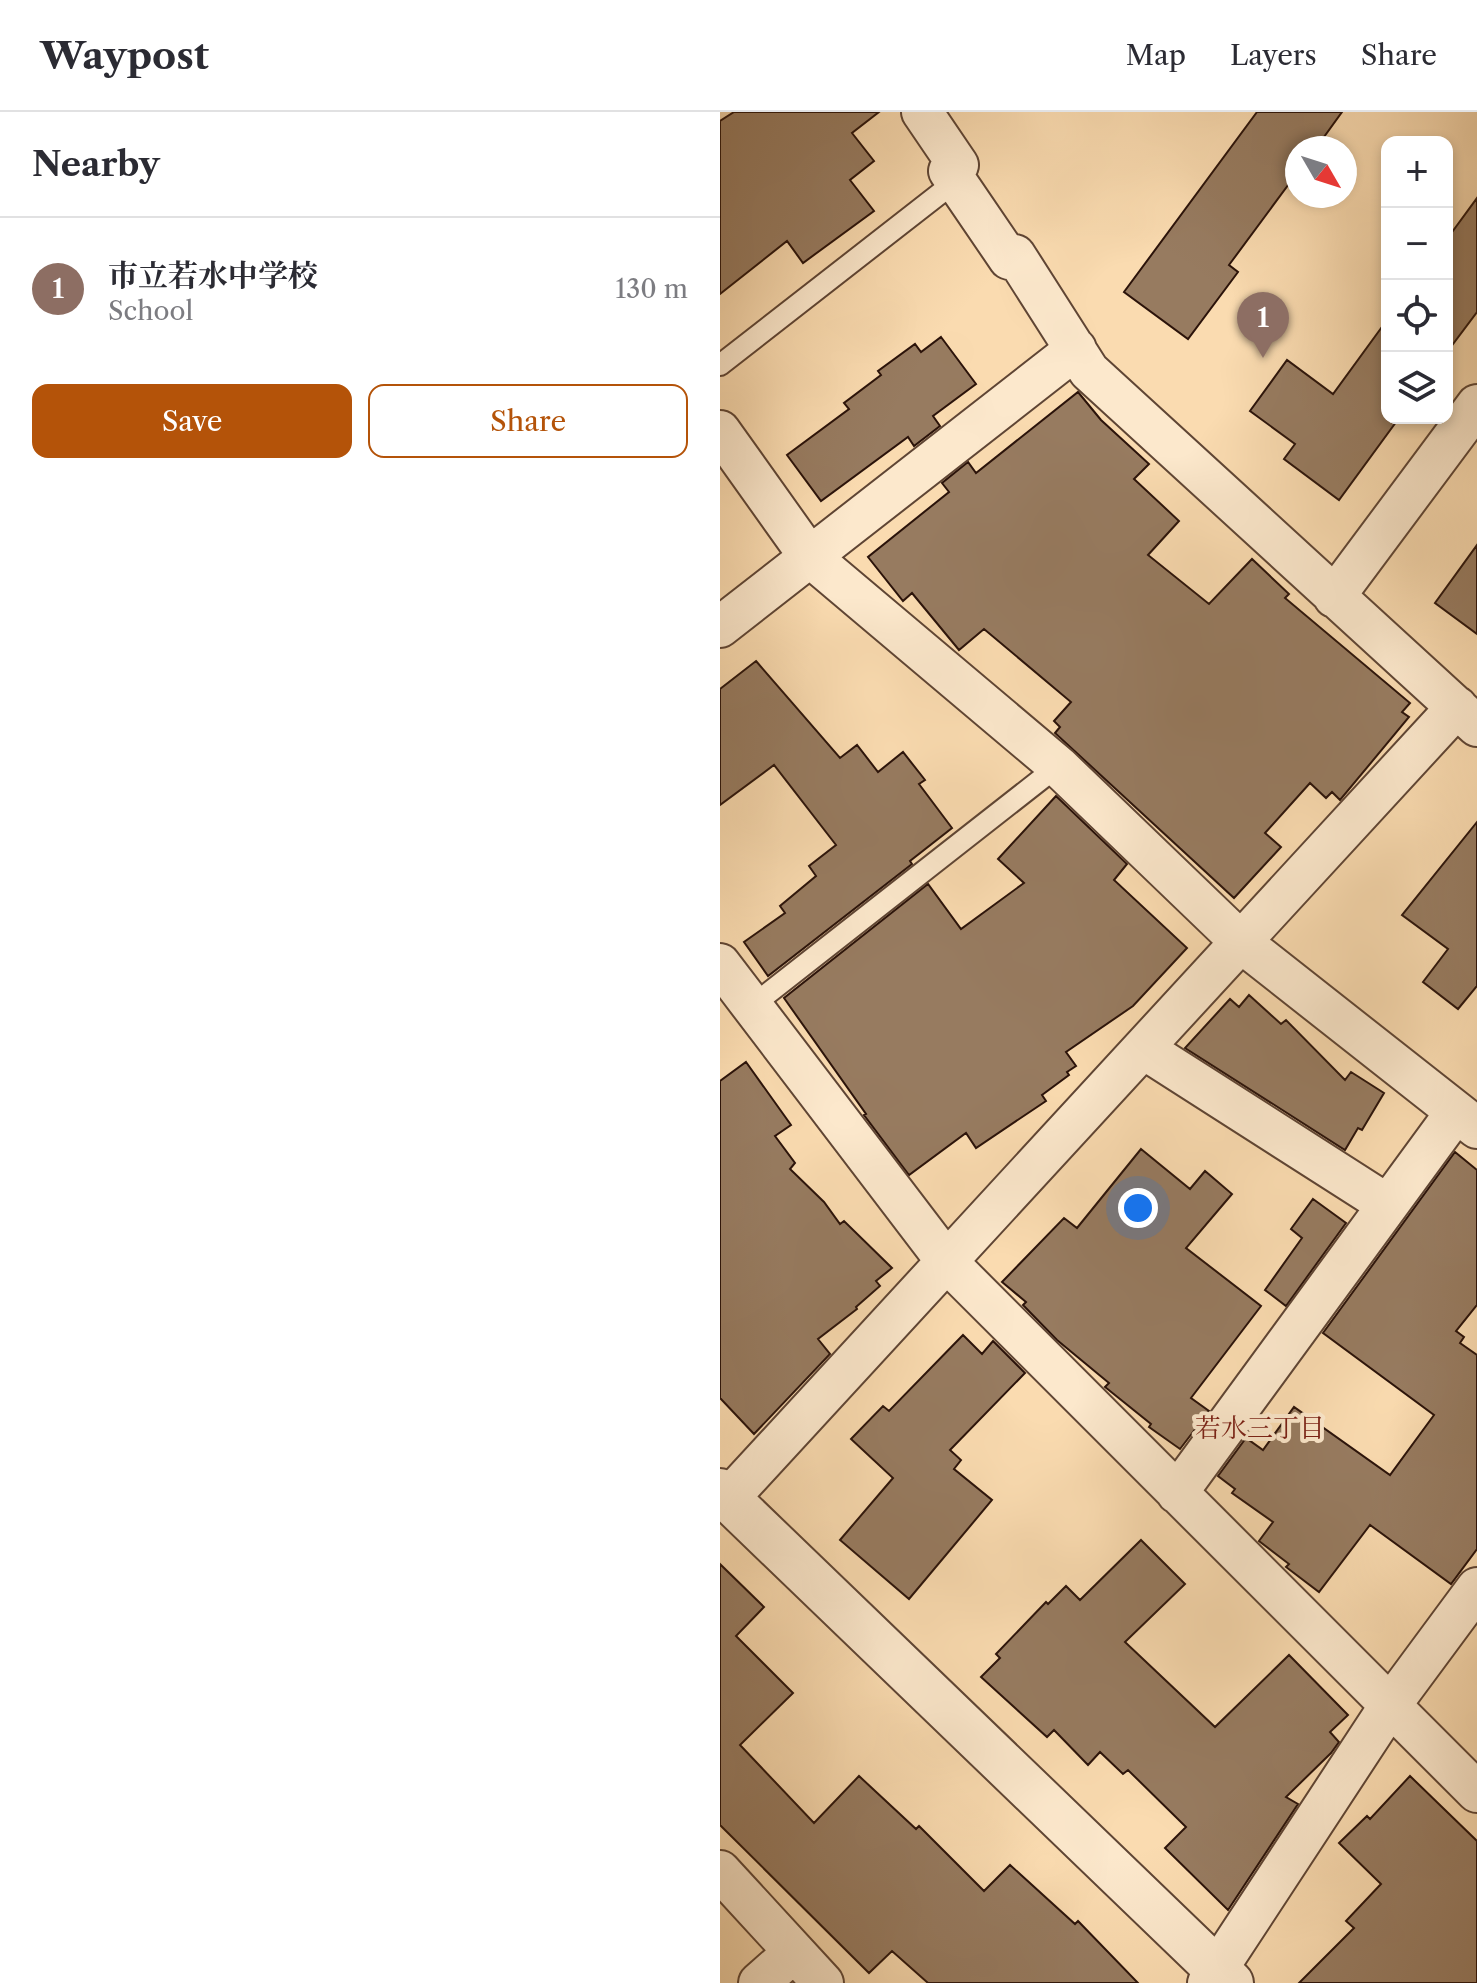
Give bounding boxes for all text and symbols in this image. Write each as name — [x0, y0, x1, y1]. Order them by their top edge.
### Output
text: Waypost — [40, 32, 209, 79]
text: Map — [1126, 38, 1186, 72]
text: Layers — [1230, 38, 1317, 72]
text: Share — [1361, 38, 1437, 72]
north arrow — [1285, 136, 1357, 208]
map controls — [1381, 136, 1453, 424]
button: + — [1381, 136, 1453, 208]
text: Nearby — [32, 143, 160, 185]
button: − — [1381, 208, 1453, 280]
text: 市立若水中学校 — [108, 257, 318, 294]
text: 1 — [52, 273, 64, 305]
text: 130 m — [615, 273, 688, 305]
button: locate — [1381, 280, 1453, 352]
pin: 1 — [1237, 292, 1289, 358]
text: School — [108, 295, 193, 327]
button: layers — [1381, 352, 1453, 424]
button: Save — [32, 384, 352, 458]
button: Share — [368, 384, 688, 458]
your location — [1118, 1188, 1158, 1228]
district label: 若水三丁目 — [1195, 1412, 1325, 1444]

